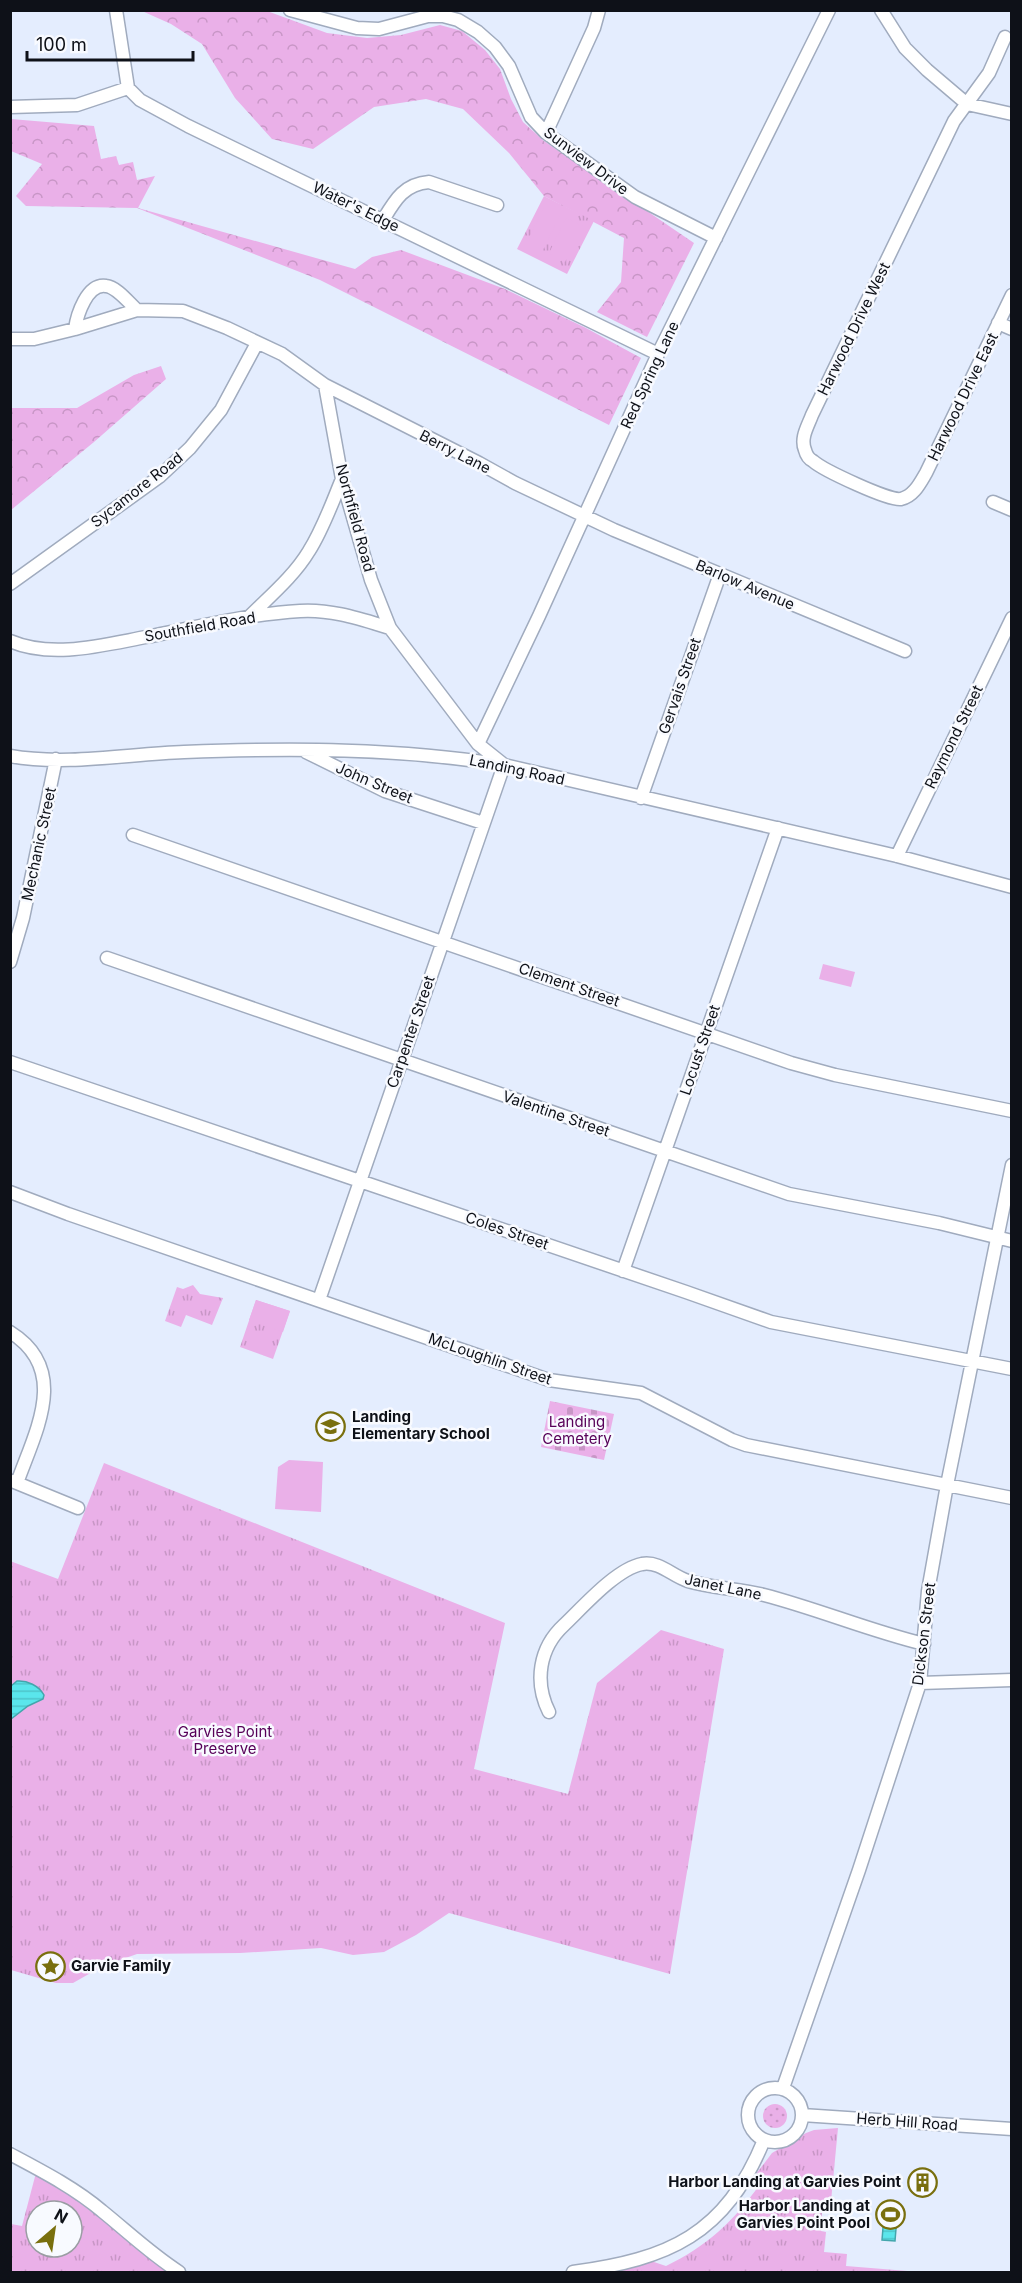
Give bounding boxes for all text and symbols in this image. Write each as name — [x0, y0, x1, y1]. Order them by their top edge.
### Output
scale bar — [27, 24, 194, 62]
text: 100 m — [36, 34, 87, 55]
street label: Sunview Drive — [540, 123, 633, 199]
street label: Water's Edge — [310, 177, 403, 236]
street label: Harwood Drive West — [813, 259, 894, 398]
street label: Red Spring Lane — [616, 318, 683, 432]
street label: Harwood Drive East — [923, 329, 1002, 464]
street label: Berry Lane — [416, 426, 494, 478]
street label: Sycamore Road — [87, 448, 187, 531]
street label: Northfield Road — [332, 462, 379, 574]
street label: Barlow Avenue — [693, 555, 798, 614]
street label: Southfield Road — [143, 607, 257, 646]
street label: Gervais Street — [654, 635, 705, 737]
street label: Raymond Street — [920, 682, 987, 792]
street label: Landing Road — [468, 750, 567, 789]
street label: John Street — [333, 758, 416, 807]
street label: Mechanic Street — [17, 785, 60, 902]
street label: Clement Street — [516, 958, 622, 1011]
street label: Carpenter Street — [382, 973, 439, 1091]
street label: Locust Street — [675, 1002, 724, 1098]
street label: Valentine Street — [500, 1086, 612, 1141]
street label: Coles Street — [463, 1207, 551, 1254]
street label: McLoughlin Street — [426, 1329, 554, 1389]
place label: Landing Elementary School — [352, 1407, 490, 1443]
school or university icon: Landing Elementary School — [315, 1410, 347, 1442]
park label: Landing Cemetery — [542, 1412, 612, 1448]
street label: Janet Lane — [683, 1569, 763, 1604]
street label: Dickson Street — [908, 1581, 939, 1687]
park label: Garvies Point Preserve — [178, 1722, 272, 1758]
place icon: Garvie Family — [34, 1950, 66, 1982]
place label: Garvie Family — [71, 1956, 171, 1975]
street label: Herb Hill Road — [856, 2108, 958, 2135]
building icon: Harbor Landing at Garvies Point — [906, 2166, 938, 2198]
place label: Harbor Landing at Garvies Point — [668, 2172, 901, 2191]
place label: Harbor Landing at Garvies Point Pool — [736, 2196, 870, 2232]
north arrow — [24, 2199, 84, 2259]
sports icon: Harbor Landing at Garvies Point Pool — [875, 2199, 907, 2231]
text: N — [51, 2204, 71, 2228]

